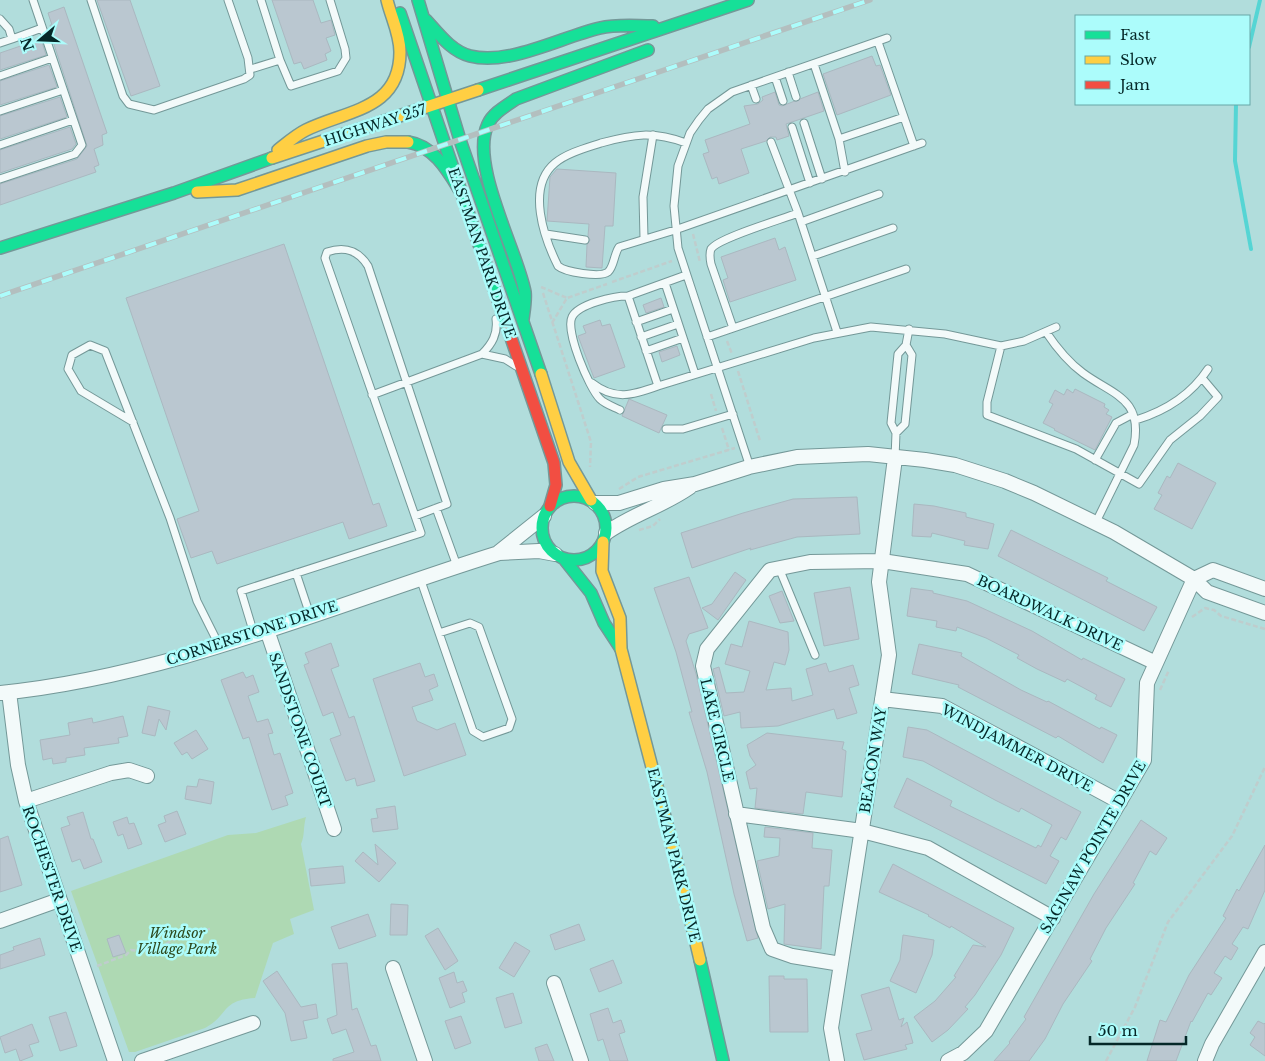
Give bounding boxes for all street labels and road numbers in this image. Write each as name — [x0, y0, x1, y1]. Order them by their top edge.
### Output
street label: HIGHWAY 257 — [322, 100, 429, 150]
street label: EASTMAN PARK DRIVE — [444, 165, 520, 341]
street label: BOARDWALK DRIVE — [974, 571, 1126, 655]
street label: CORNERSTONE DRIVE — [164, 597, 340, 669]
street label: SANDSTONE COURT — [265, 650, 335, 810]
street label: LAKE CIRCLE — [696, 677, 738, 783]
street label: WINDJAMMER DRIVE — [937, 700, 1096, 796]
street label: BEACON WAY — [856, 705, 890, 814]
street label: SAGINAW POINTE DRIVE — [1036, 758, 1150, 936]
street label: EASTMAN PARK DRIVE — [644, 766, 704, 944]
street label: ROCHESTER DRIVE — [19, 804, 85, 954]

